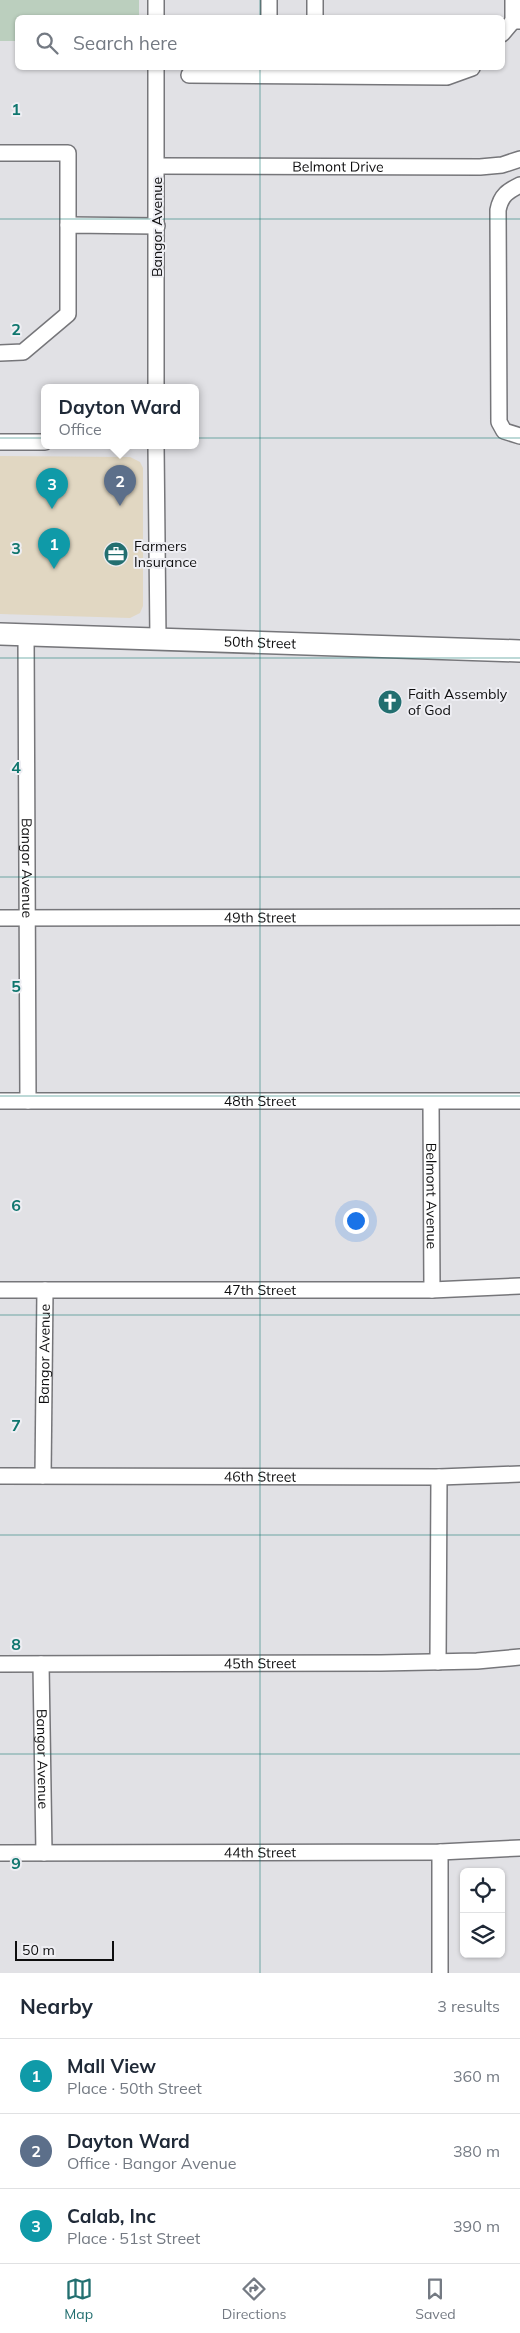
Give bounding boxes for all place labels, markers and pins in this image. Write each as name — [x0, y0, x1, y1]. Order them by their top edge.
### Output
pin: 2 — [104, 465, 136, 506]
pin: 3 — [36, 468, 68, 509]
pin: 1 — [38, 528, 70, 569]
place label: Farmers Insurance — [134, 537, 197, 571]
office icon: Farmers Insurance — [103, 541, 129, 567]
place label: Faith Assembly of God — [408, 685, 508, 719]
church icon: Faith Assembly of God — [377, 689, 403, 715]

